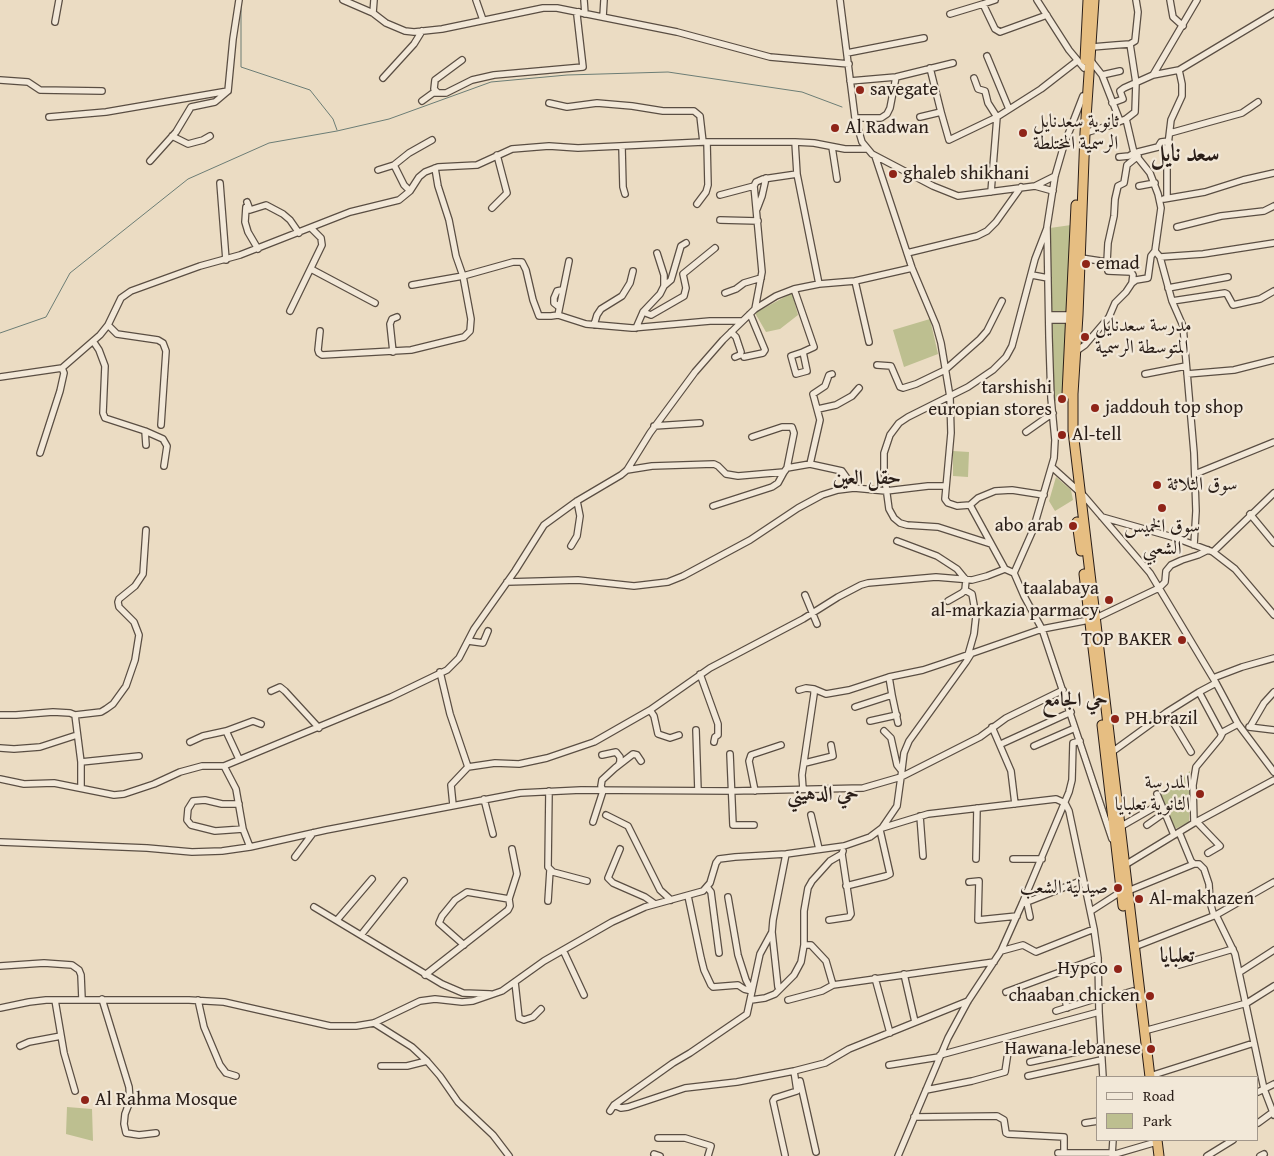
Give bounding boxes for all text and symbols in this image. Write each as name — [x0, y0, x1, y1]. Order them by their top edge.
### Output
place label: savegate — [870, 79, 938, 101]
marker: savegate — [854, 84, 866, 96]
place label: ثانوية سعدنايل الرسمية المختلطة — [1033, 111, 1119, 155]
place label: Al Radwan — [845, 117, 929, 139]
marker: Al Radwan — [829, 122, 841, 134]
marker: ثانوية سعدنايل الرسمية المختلطة — [1017, 127, 1029, 139]
district label: سعد نايل — [1150, 141, 1220, 169]
place label: ghaleb shikhani — [903, 163, 1029, 185]
marker: ghaleb shikhani — [887, 168, 899, 180]
place label: emad — [1096, 253, 1140, 275]
marker: emad — [1080, 258, 1092, 270]
place label: مدرسة سعدنايل المتوسطة الرسمية — [1095, 315, 1192, 359]
marker: مدرسة سعدنايل المتوسطة الرسمية — [1079, 331, 1091, 343]
place label: tarshishi europian stores — [928, 377, 1052, 421]
marker: tarshishi europian stores — [1056, 393, 1068, 405]
place label: jaddouh top shop — [1105, 397, 1243, 419]
marker: jaddouh top shop — [1089, 402, 1101, 414]
place label: Al-tell — [1072, 424, 1122, 446]
marker: Al-tell — [1056, 429, 1068, 441]
district label: حقل العين — [833, 467, 901, 491]
place label: سوق الثلاثة — [1167, 474, 1238, 496]
marker: سوق الثلاثة — [1151, 479, 1163, 491]
marker: سوق الخميس الشعبي — [1156, 502, 1168, 514]
place label: abo arab — [995, 515, 1063, 537]
place label: سوق الخميس الشعبي — [1124, 516, 1200, 560]
marker: abo arab — [1067, 520, 1079, 532]
place label: taalabaya al-markazia parmacy — [931, 578, 1099, 622]
marker: taalabaya al-markazia parmacy — [1103, 594, 1115, 606]
place label: TOP BAKER — [1081, 629, 1172, 651]
marker: TOP BAKER — [1176, 634, 1188, 646]
district label: حي الجامع — [1042, 689, 1108, 713]
place label: PH.brazil — [1125, 708, 1198, 730]
marker: PH.brazil — [1109, 713, 1121, 725]
place label: المدرسة الثانوية تعلبايا — [1115, 772, 1190, 816]
district label: حي الدهيني — [787, 783, 859, 807]
marker: المدرسة الثانوية تعلبايا — [1194, 788, 1206, 800]
place label: صيدلية الشعب — [1020, 877, 1108, 899]
marker: صيدلية الشعب — [1112, 882, 1124, 894]
place label: Al-makhazen — [1149, 888, 1254, 910]
marker: Al-makhazen — [1133, 893, 1145, 905]
district label: تعلبايا — [1160, 944, 1194, 970]
place label: Hypco — [1058, 958, 1108, 980]
marker: Hypco — [1112, 963, 1124, 975]
place label: chaaban chicken — [1008, 985, 1140, 1007]
marker: chaaban chicken — [1144, 990, 1156, 1002]
place label: Hawana lebanese — [1005, 1038, 1141, 1060]
marker: Hawana lebanese — [1145, 1043, 1157, 1055]
legend — [1096, 1076, 1259, 1141]
text: Road — [1143, 1085, 1174, 1106]
place label: Al Rahma Mosque — [95, 1089, 237, 1111]
marker: Al Rahma Mosque — [79, 1094, 91, 1106]
text: Park — [1143, 1110, 1172, 1131]

